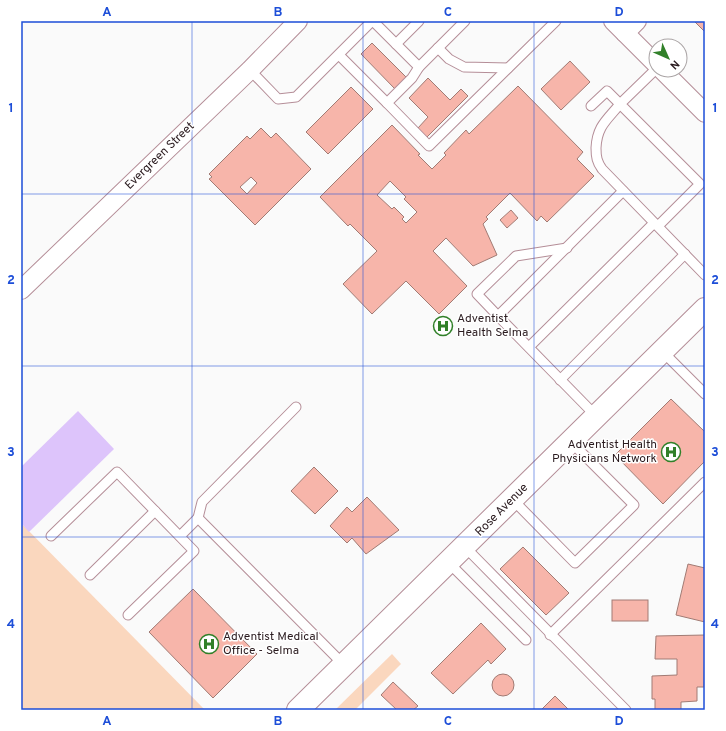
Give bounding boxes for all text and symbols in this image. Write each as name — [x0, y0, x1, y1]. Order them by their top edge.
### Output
text: A — [102, 5, 112, 21]
text: B — [274, 5, 283, 21]
text: C — [444, 5, 452, 21]
text: D — [614, 5, 624, 21]
north arrow — [648, 38, 688, 78]
text: N — [667, 57, 682, 72]
text: 1 — [8, 101, 14, 117]
text: 1 — [712, 101, 718, 117]
street label: Evergreen Street — [122, 119, 198, 193]
text: 2 — [7, 273, 15, 289]
text: 2 — [711, 273, 719, 289]
place label: Adventist Health Selma — [457, 311, 528, 341]
hospital icon: Adventist Health Selma — [432, 315, 454, 337]
place label: Adventist Health Physicians Network — [552, 437, 657, 467]
hospital icon: Adventist Health Physicians Network — [660, 441, 682, 463]
text: 3 — [7, 445, 15, 461]
text: 3 — [711, 445, 719, 461]
street label: Rose Avenue — [472, 480, 532, 540]
text: 4 — [7, 617, 15, 633]
text: 4 — [711, 617, 719, 633]
place label: Adventist Medical Office - Selma — [223, 629, 319, 659]
hospital icon: Adventist Medical Office - Selma — [198, 633, 220, 655]
text: A — [102, 714, 112, 730]
text: B — [274, 714, 283, 730]
text: C — [444, 714, 452, 730]
text: D — [614, 714, 624, 730]

